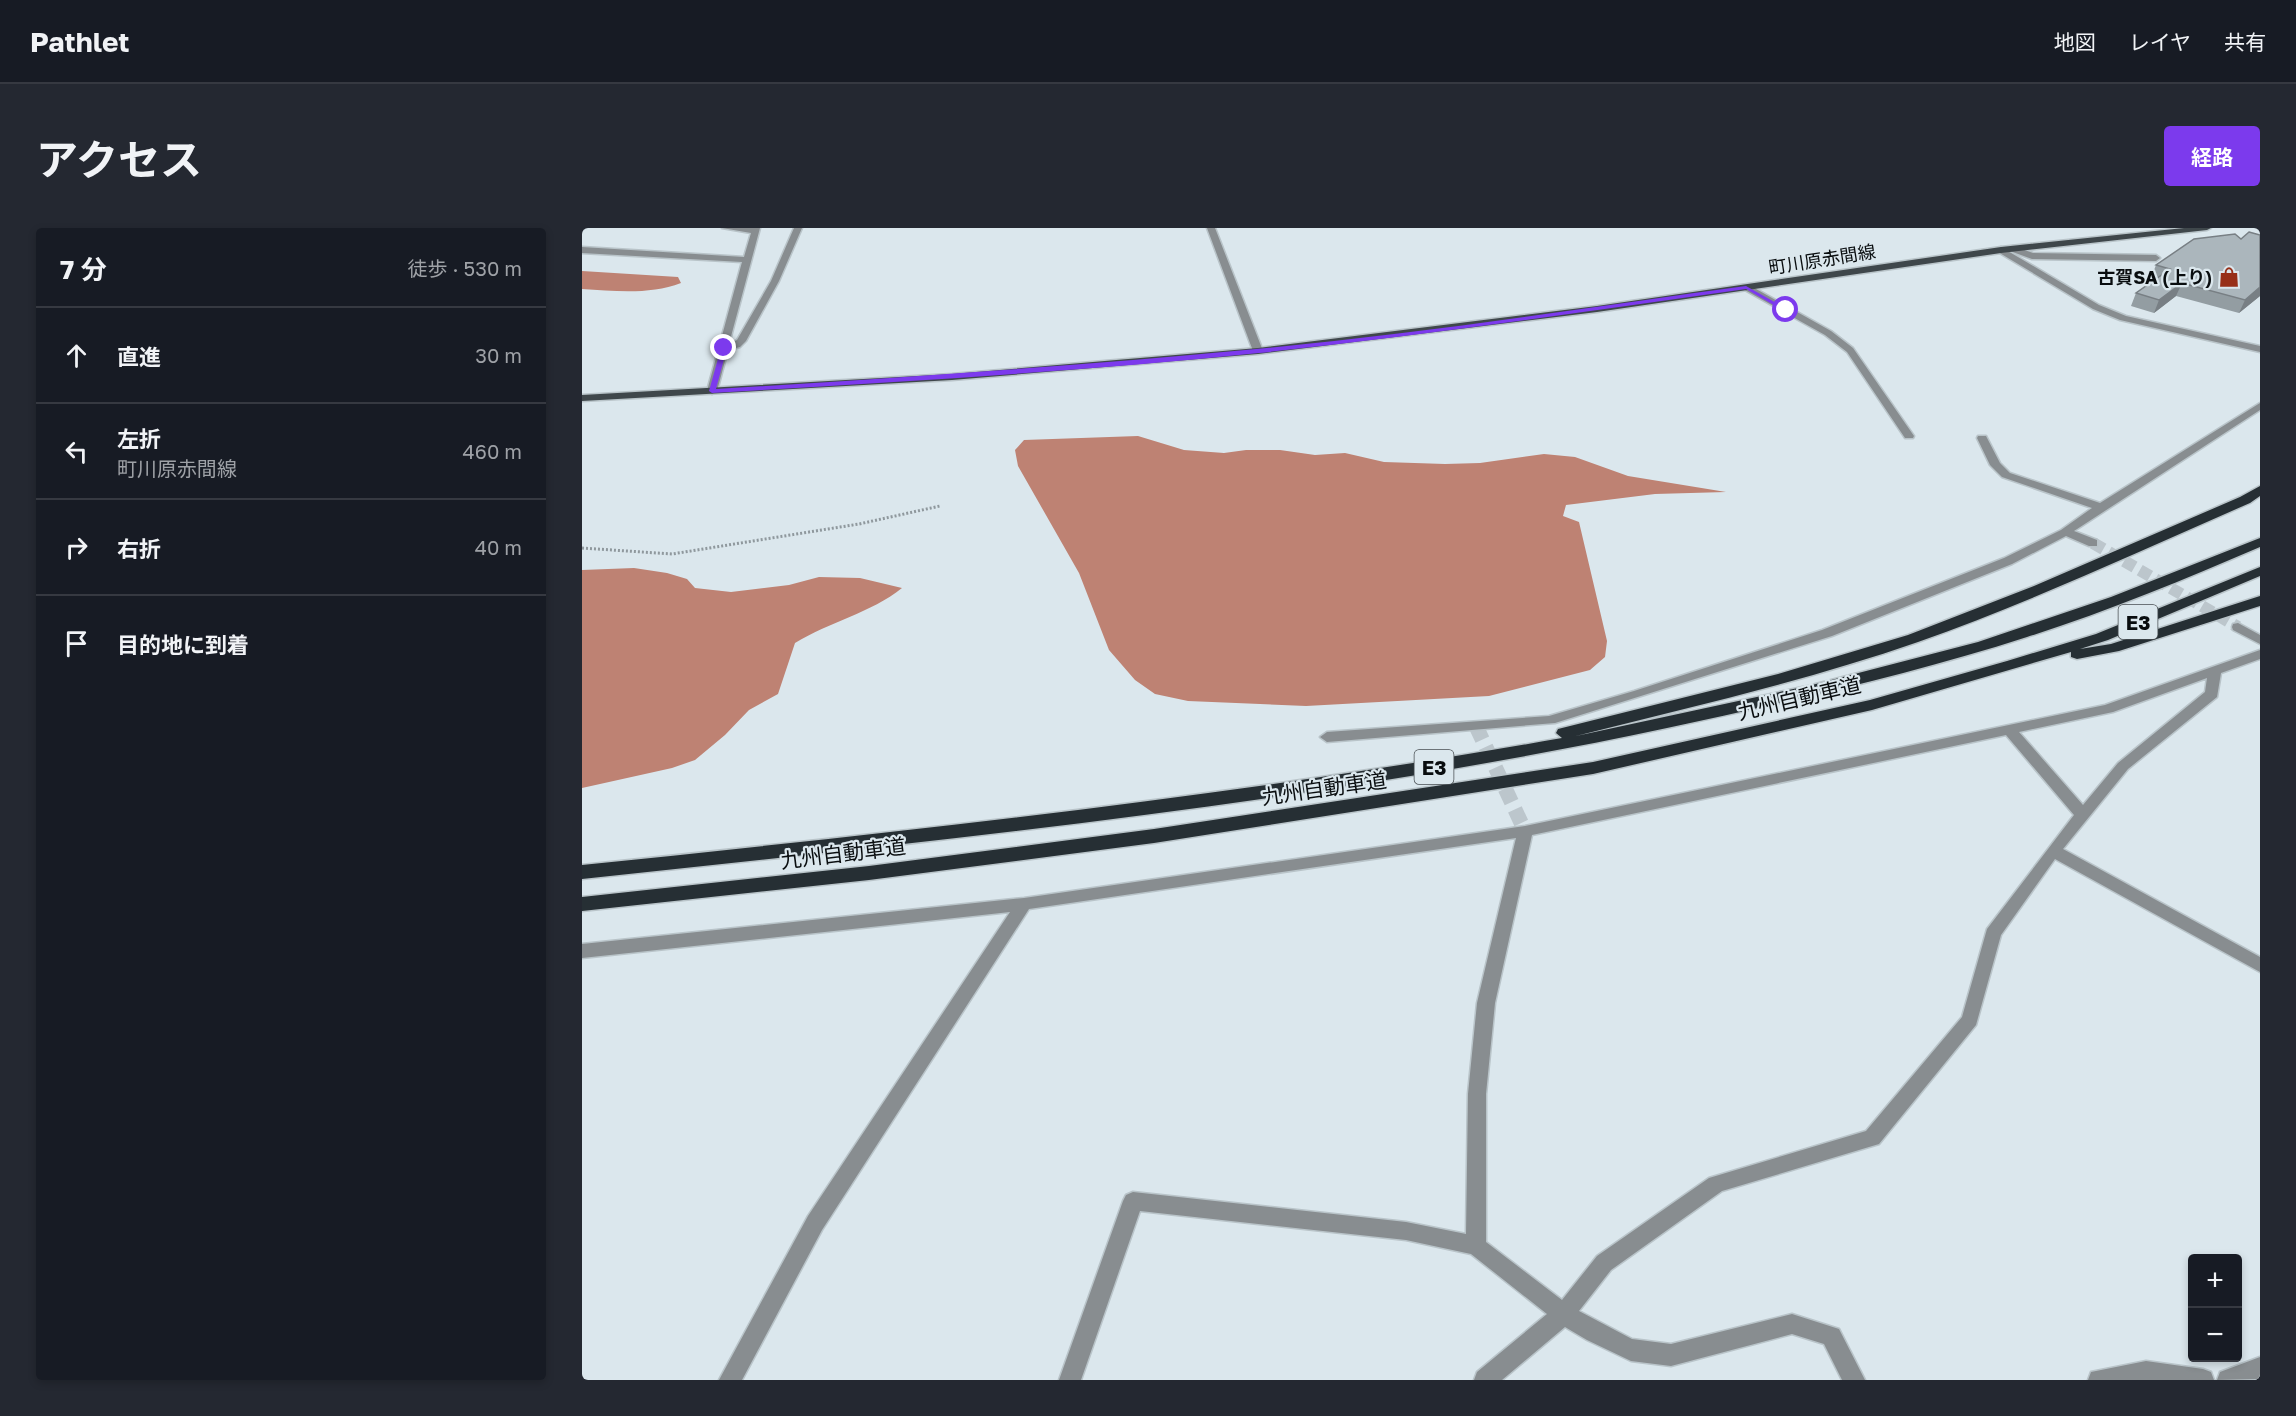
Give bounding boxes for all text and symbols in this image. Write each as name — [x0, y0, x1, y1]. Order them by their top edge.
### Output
text: Pathlet — [30, 25, 130, 58]
text: 地図 — [2054, 29, 2096, 55]
text: レイヤ — [2129, 29, 2191, 55]
text: 共有 — [2224, 29, 2266, 55]
button: 経路 — [2164, 126, 2260, 186]
text: アクセス — [36, 134, 202, 184]
street label: 町川原赤間線 — [1767, 240, 1877, 278]
text: 7 分 — [60, 254, 107, 285]
text: 徒歩 · 530 m — [408, 256, 522, 280]
shop icon: 古賀SA (上り) — [2217, 265, 2241, 289]
place label: 古賀SA (上り) — [2097, 266, 2212, 288]
route start — [1772, 296, 1798, 322]
route end — [710, 334, 736, 360]
icon: ahead — [60, 339, 93, 372]
text: 直進 — [117, 343, 161, 370]
text: 30 m — [475, 343, 522, 367]
text: 左折 — [117, 425, 161, 452]
icon: left — [60, 435, 93, 468]
text: 460 m — [463, 439, 522, 463]
text: 町川原赤間線 — [117, 456, 237, 480]
icon: right — [60, 531, 93, 564]
text: 右折 — [117, 535, 161, 562]
text: 40 m — [475, 535, 522, 559]
road number: E3 — [2118, 605, 2158, 639]
icon: arrive — [60, 627, 93, 660]
text: 目的地に到着 — [117, 631, 249, 658]
street label: 九州自動車道 — [1735, 671, 1863, 725]
road number: E3 — [1414, 750, 1454, 784]
street label: 九州自動車道 — [1260, 766, 1388, 810]
street label: 九州自動車道 — [779, 832, 907, 874]
map controls — [2188, 1254, 2242, 1362]
button: + — [2188, 1254, 2242, 1308]
button: − — [2188, 1308, 2242, 1362]

